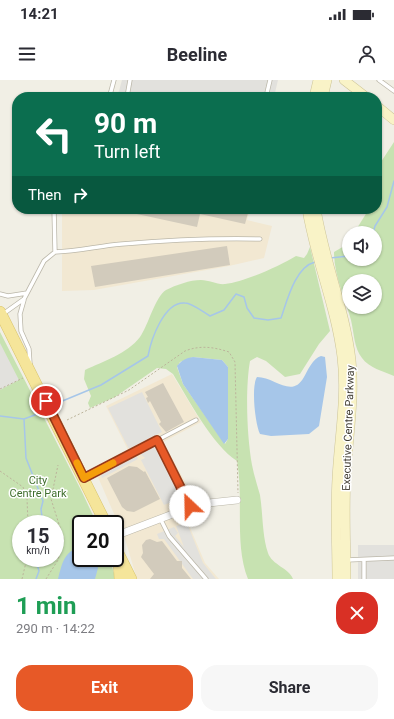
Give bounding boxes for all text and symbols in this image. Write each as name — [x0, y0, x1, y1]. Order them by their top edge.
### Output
text: 14:21 — [20, 5, 59, 23]
icon: menu — [16, 43, 38, 65]
icon: person — [356, 43, 378, 65]
text: Beeline — [167, 44, 227, 65]
text: 90 m — [94, 107, 157, 140]
icon: left — [28, 108, 80, 160]
text: Turn left — [94, 141, 160, 162]
icon: right — [69, 184, 91, 206]
text: Then — [28, 186, 61, 204]
map controls — [342, 226, 382, 314]
button: sound — [342, 226, 382, 266]
button: layers — [342, 274, 382, 314]
street label: Executive Centre Parkway — [340, 364, 357, 491]
pin — [29, 384, 63, 418]
icon: arrive — [35, 390, 57, 412]
park label: City Centre Park — [9, 474, 67, 500]
position arrow — [169, 485, 211, 527]
speed limit sign: 20 — [72, 515, 124, 567]
text: 15 — [27, 524, 49, 548]
text: km/h — [26, 545, 50, 556]
text: 1 min — [16, 592, 76, 620]
button: close — [336, 592, 378, 634]
text: 290 m · 14:22 — [16, 621, 95, 636]
button: Exit — [16, 665, 193, 711]
button: Share — [201, 665, 378, 711]

